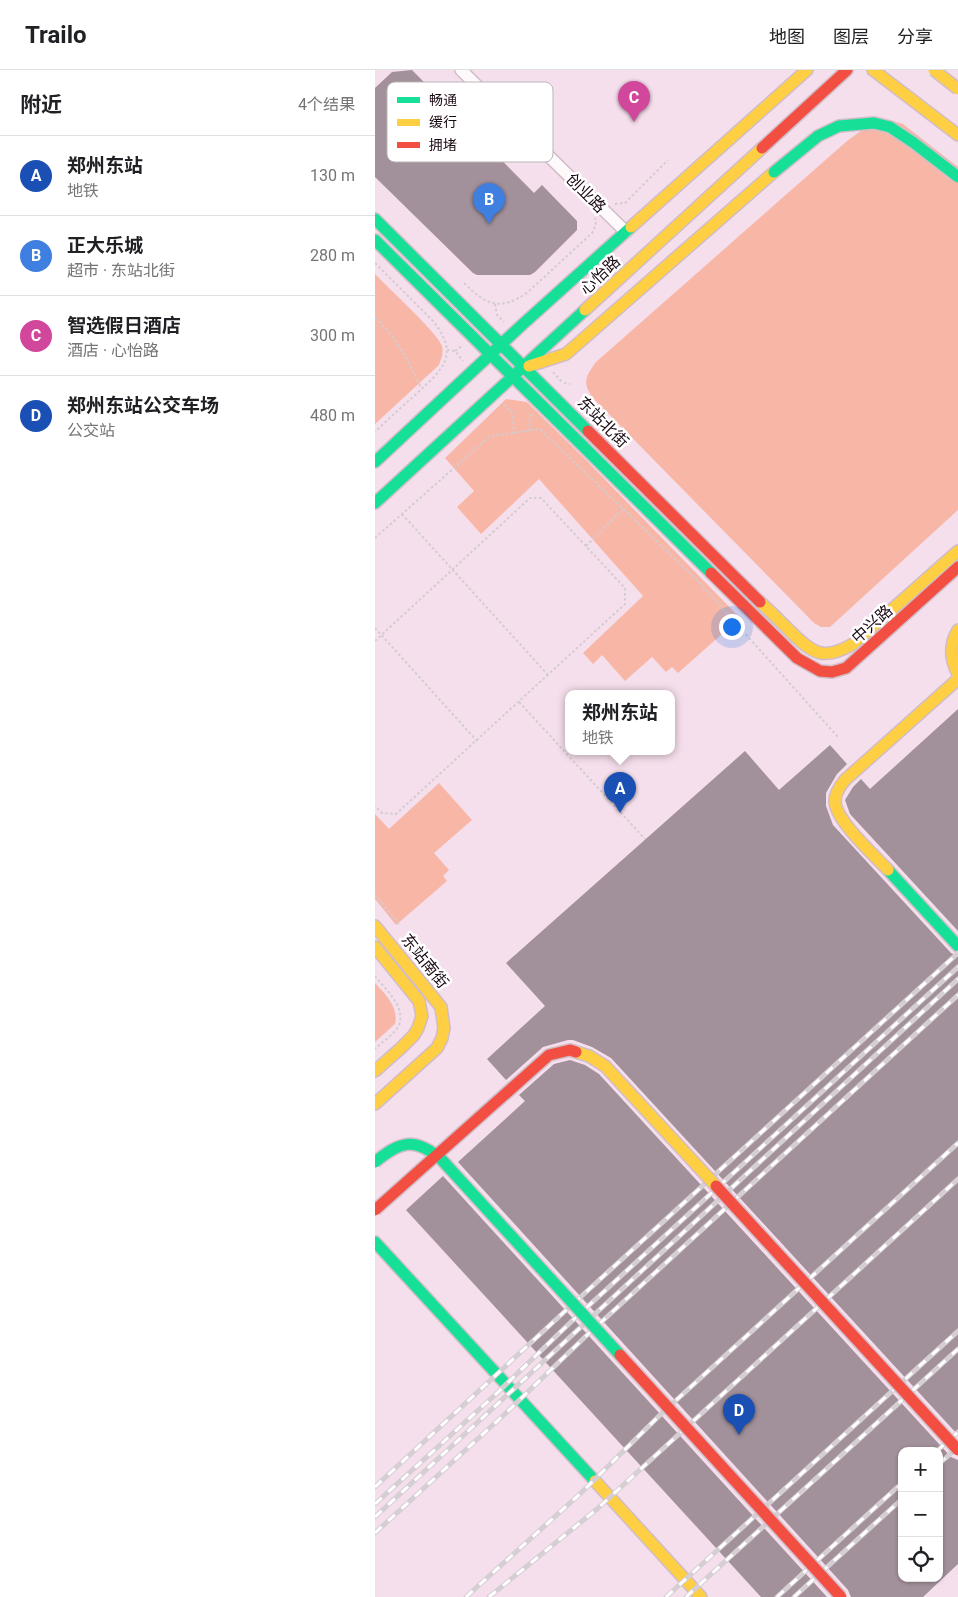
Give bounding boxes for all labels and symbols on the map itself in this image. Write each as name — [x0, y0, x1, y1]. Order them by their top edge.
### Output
pin: C — [618, 81, 650, 122]
legend — [387, 82, 553, 162]
text: 畅通 — [429, 92, 457, 108]
text: 缓行 — [429, 114, 457, 130]
text: 拥堵 — [429, 137, 457, 153]
street label: 创业路 — [562, 169, 610, 217]
pin: B — [473, 183, 505, 224]
street label: 心怡路 — [576, 252, 624, 298]
street label: 东站北街 — [574, 393, 632, 451]
street label: 中兴路 — [848, 601, 896, 647]
your location — [719, 614, 745, 640]
pin: A — [604, 772, 636, 813]
street label: 东站南街 — [397, 930, 453, 992]
pin: D — [723, 1394, 755, 1435]

